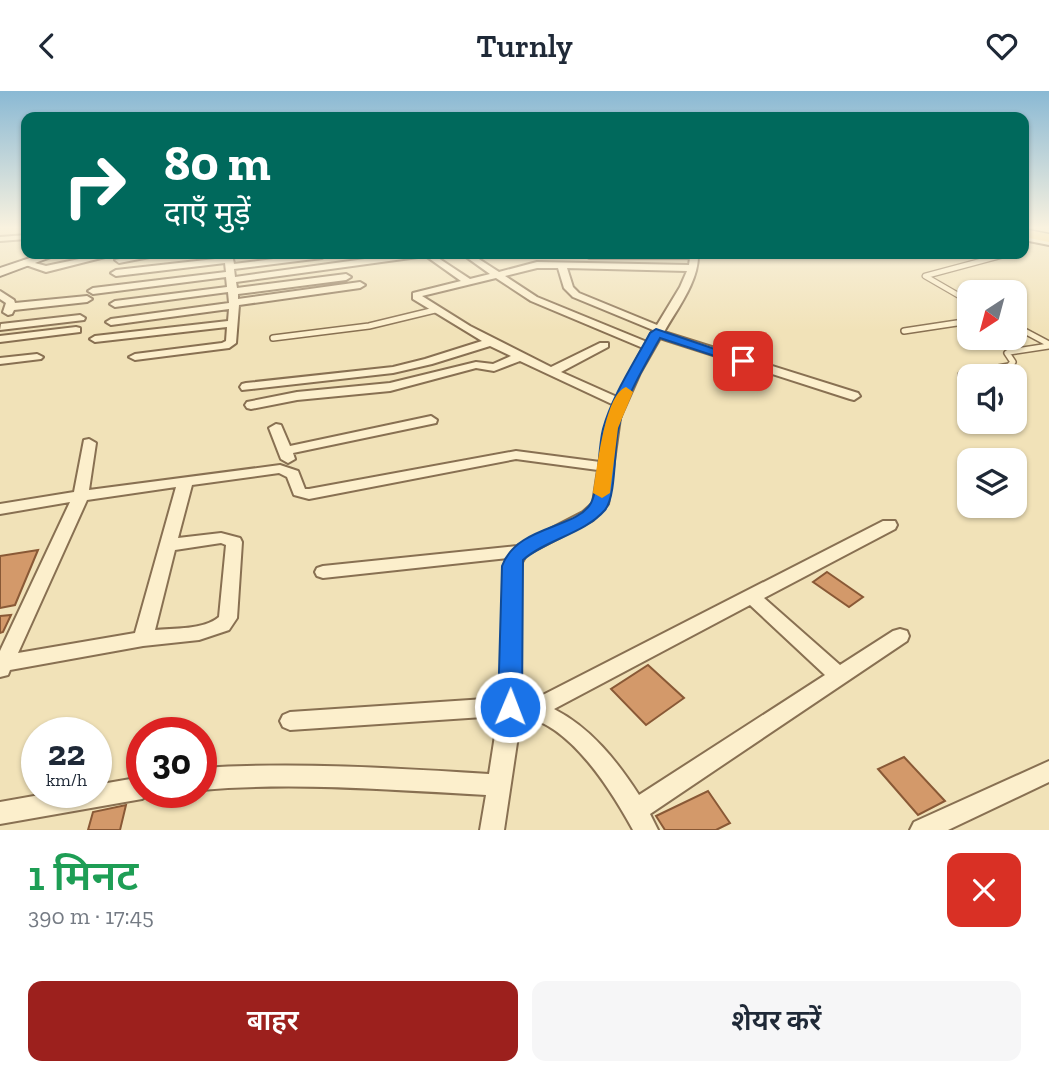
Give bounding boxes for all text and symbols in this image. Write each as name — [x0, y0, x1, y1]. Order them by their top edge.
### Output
icon: back — [28, 27, 66, 65]
text: Turnly — [476, 27, 573, 65]
icon: heart — [983, 27, 1021, 65]
text: 80 m — [164, 134, 271, 193]
icon: right — [49, 140, 140, 231]
text: दाएँ मुड़ें — [164, 194, 251, 232]
north arrow — [957, 280, 1027, 350]
map controls — [957, 280, 1027, 518]
pin — [713, 331, 773, 391]
icon: arrive — [724, 342, 762, 380]
button: sound — [957, 364, 1027, 434]
button: layers — [957, 448, 1027, 518]
position arrow — [473, 670, 547, 744]
speed limit sign: 30 — [126, 717, 217, 808]
text: 22 — [48, 732, 85, 774]
text: km/h — [46, 769, 87, 791]
text: 1 मिनट — [28, 850, 138, 901]
button: close — [947, 853, 1021, 927]
text: 390 m · 17:45 — [28, 902, 154, 930]
button: बाहर — [28, 981, 518, 1061]
button: शेयर करें — [532, 981, 1021, 1061]

